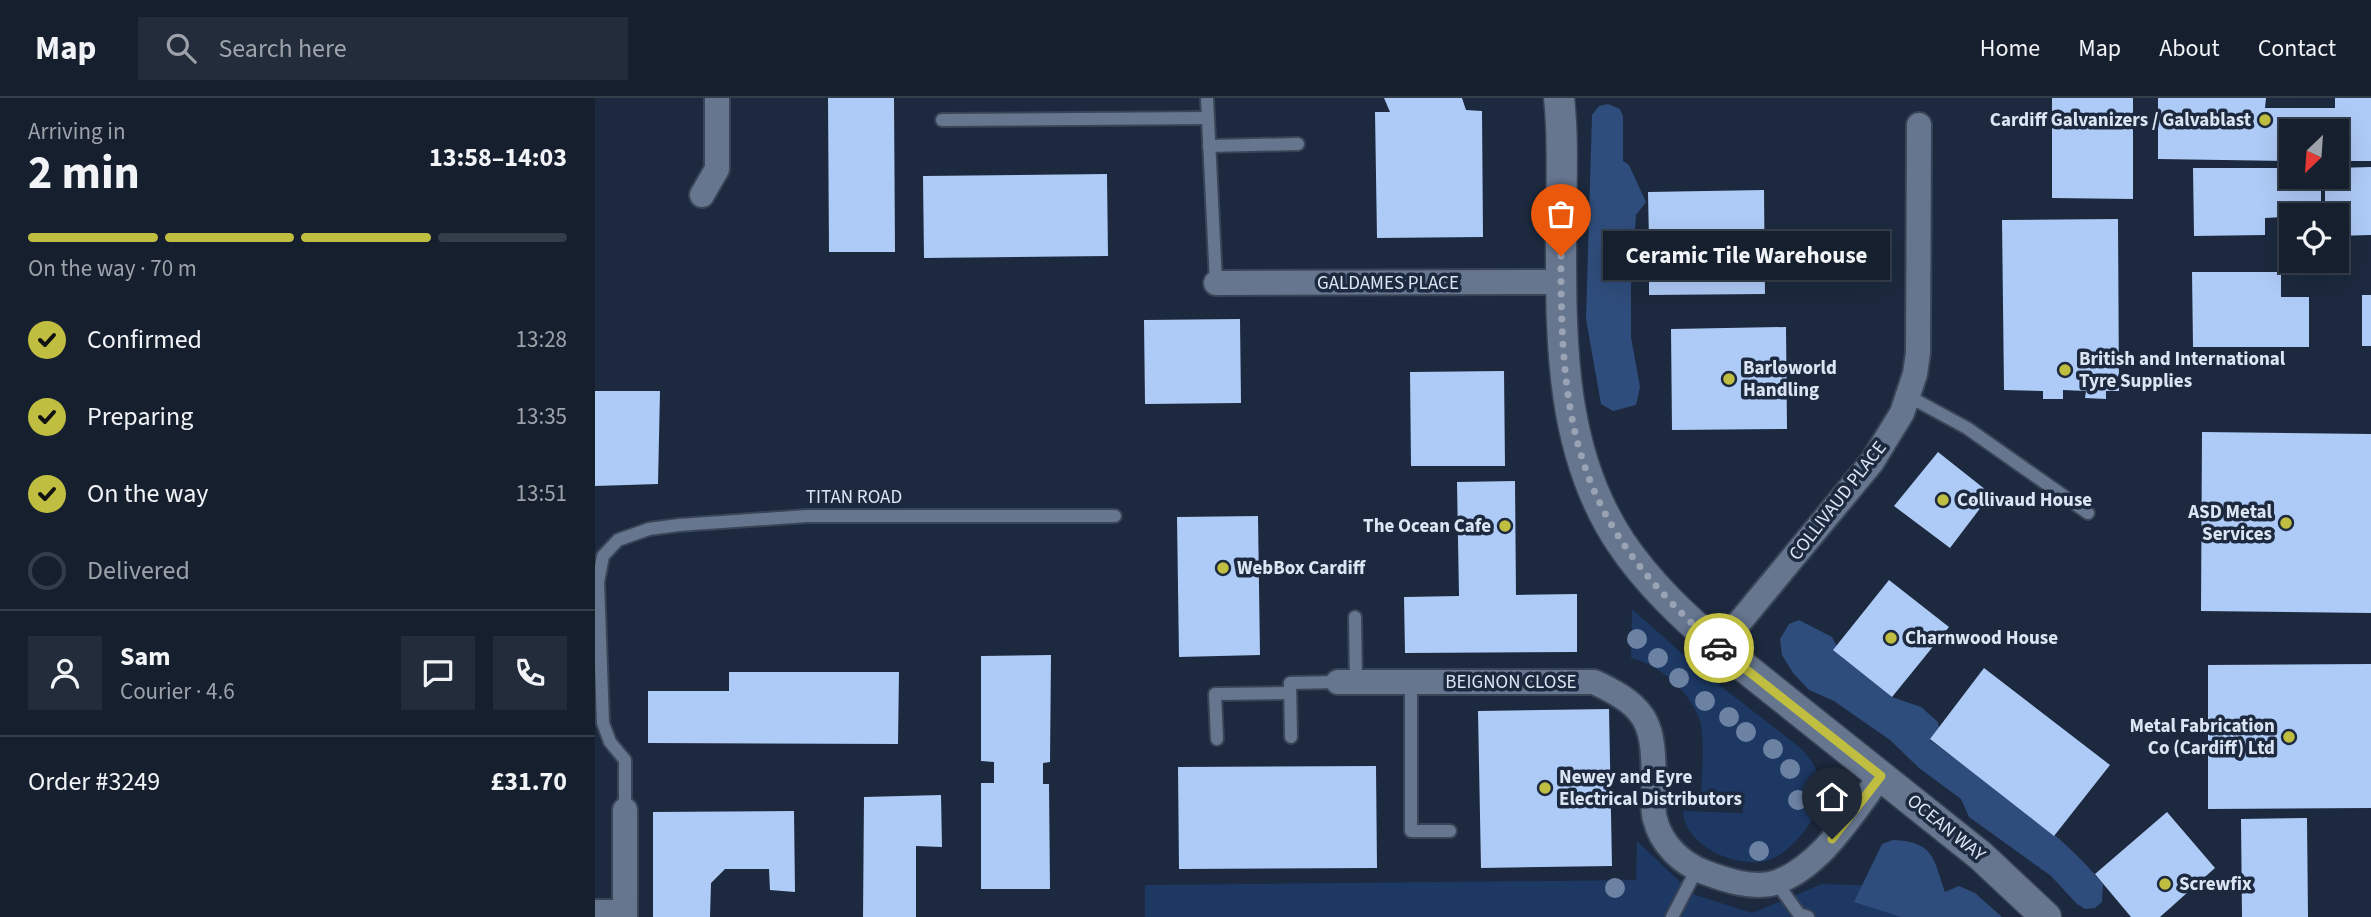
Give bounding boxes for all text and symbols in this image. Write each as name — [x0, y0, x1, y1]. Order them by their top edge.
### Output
search box — [138, 17, 628, 80]
text: Map — [35, 25, 96, 72]
icon: search — [162, 29, 200, 67]
text: Search here — [218, 30, 347, 67]
text: Home — [1980, 31, 2040, 66]
text: Map — [2078, 31, 2121, 66]
text: About — [2159, 31, 2220, 66]
text: Contact — [2258, 31, 2336, 66]
place label: Cardiff Galvanizers / Galvablast — [1990, 107, 2251, 134]
marker: Cardiff Galvanizers / Galvablast — [2257, 112, 2273, 128]
text: Arriving in — [28, 115, 126, 148]
north arrow — [2279, 119, 2349, 189]
map controls — [2279, 119, 2349, 273]
text: 13:58–14:03 — [429, 139, 567, 176]
text: 2 min — [28, 141, 140, 206]
pin — [1531, 184, 1591, 256]
icon: bag — [1542, 195, 1580, 233]
button: locate — [2279, 203, 2349, 273]
callout: Ceramic Tile Warehouse — [1603, 232, 1890, 280]
text: Ceramic Tile Warehouse — [1625, 239, 1868, 272]
text: On the way · 70 m — [28, 252, 197, 285]
street label: GALDAMES PLACE — [1317, 270, 1459, 297]
icon: check — [28, 321, 66, 359]
text: Confirmed — [87, 321, 202, 358]
text: 13:28 — [516, 323, 567, 356]
place label: British and International Tyre Supplies — [2079, 346, 2286, 395]
place label: Barloworld Handling — [1743, 355, 1837, 404]
marker: British and International Tyre Supplies — [2057, 362, 2073, 378]
marker: Barloworld Handling — [1721, 371, 1737, 387]
icon: check — [28, 398, 66, 436]
text: Preparing — [87, 398, 193, 435]
text: 13:35 — [516, 400, 567, 433]
street label: COLLIVAUD PLACE — [1783, 436, 1893, 566]
icon: check — [28, 475, 66, 513]
text: On the way — [87, 475, 208, 512]
text: 13:51 — [516, 477, 567, 510]
street label: TITAN ROAD — [806, 484, 902, 511]
place label: Collivaud House — [1957, 487, 2092, 514]
marker: Collivaud House — [1935, 492, 1951, 508]
place label: ASD Metal Services — [2187, 499, 2273, 548]
place label: The Ocean Cafe — [1363, 513, 1491, 540]
marker: ASD Metal Services — [2278, 515, 2294, 531]
marker: The Ocean Cafe — [1497, 518, 1513, 534]
text: Delivered — [87, 552, 190, 589]
place label: WebBox Cardiff — [1237, 555, 1367, 582]
marker: WebBox Cardiff — [1215, 560, 1231, 576]
courier — [1684, 613, 1754, 683]
place label: Charnwood House — [1905, 625, 2058, 652]
icon: car — [1700, 629, 1738, 667]
marker: Charnwood House — [1883, 630, 1899, 646]
button: person — [28, 636, 102, 710]
button: chat — [401, 636, 475, 710]
button: phone — [493, 636, 567, 710]
text: Sam — [120, 638, 170, 675]
street label: BEIGNON CLOSE — [1445, 669, 1577, 696]
text: Courier · 4.6 — [120, 675, 235, 708]
place label: Metal Fabrication Co (Cardiff) Ltd — [2129, 713, 2275, 762]
marker: Metal Fabrication Co (Cardiff) Ltd — [2281, 729, 2297, 745]
text: Order #3249 — [28, 763, 160, 800]
text: £31.70 — [491, 763, 567, 800]
place label: Newey and Eyre Electrical Distributors — [1559, 764, 1742, 813]
pin — [1802, 767, 1862, 839]
icon: home — [1813, 778, 1851, 816]
marker: Newey and Eyre Electrical Distributors — [1537, 780, 1553, 796]
street label: OCEAN WAY — [1901, 788, 1992, 869]
place label: Screwfix — [2179, 871, 2252, 898]
marker: Screwfix — [2157, 876, 2173, 892]

